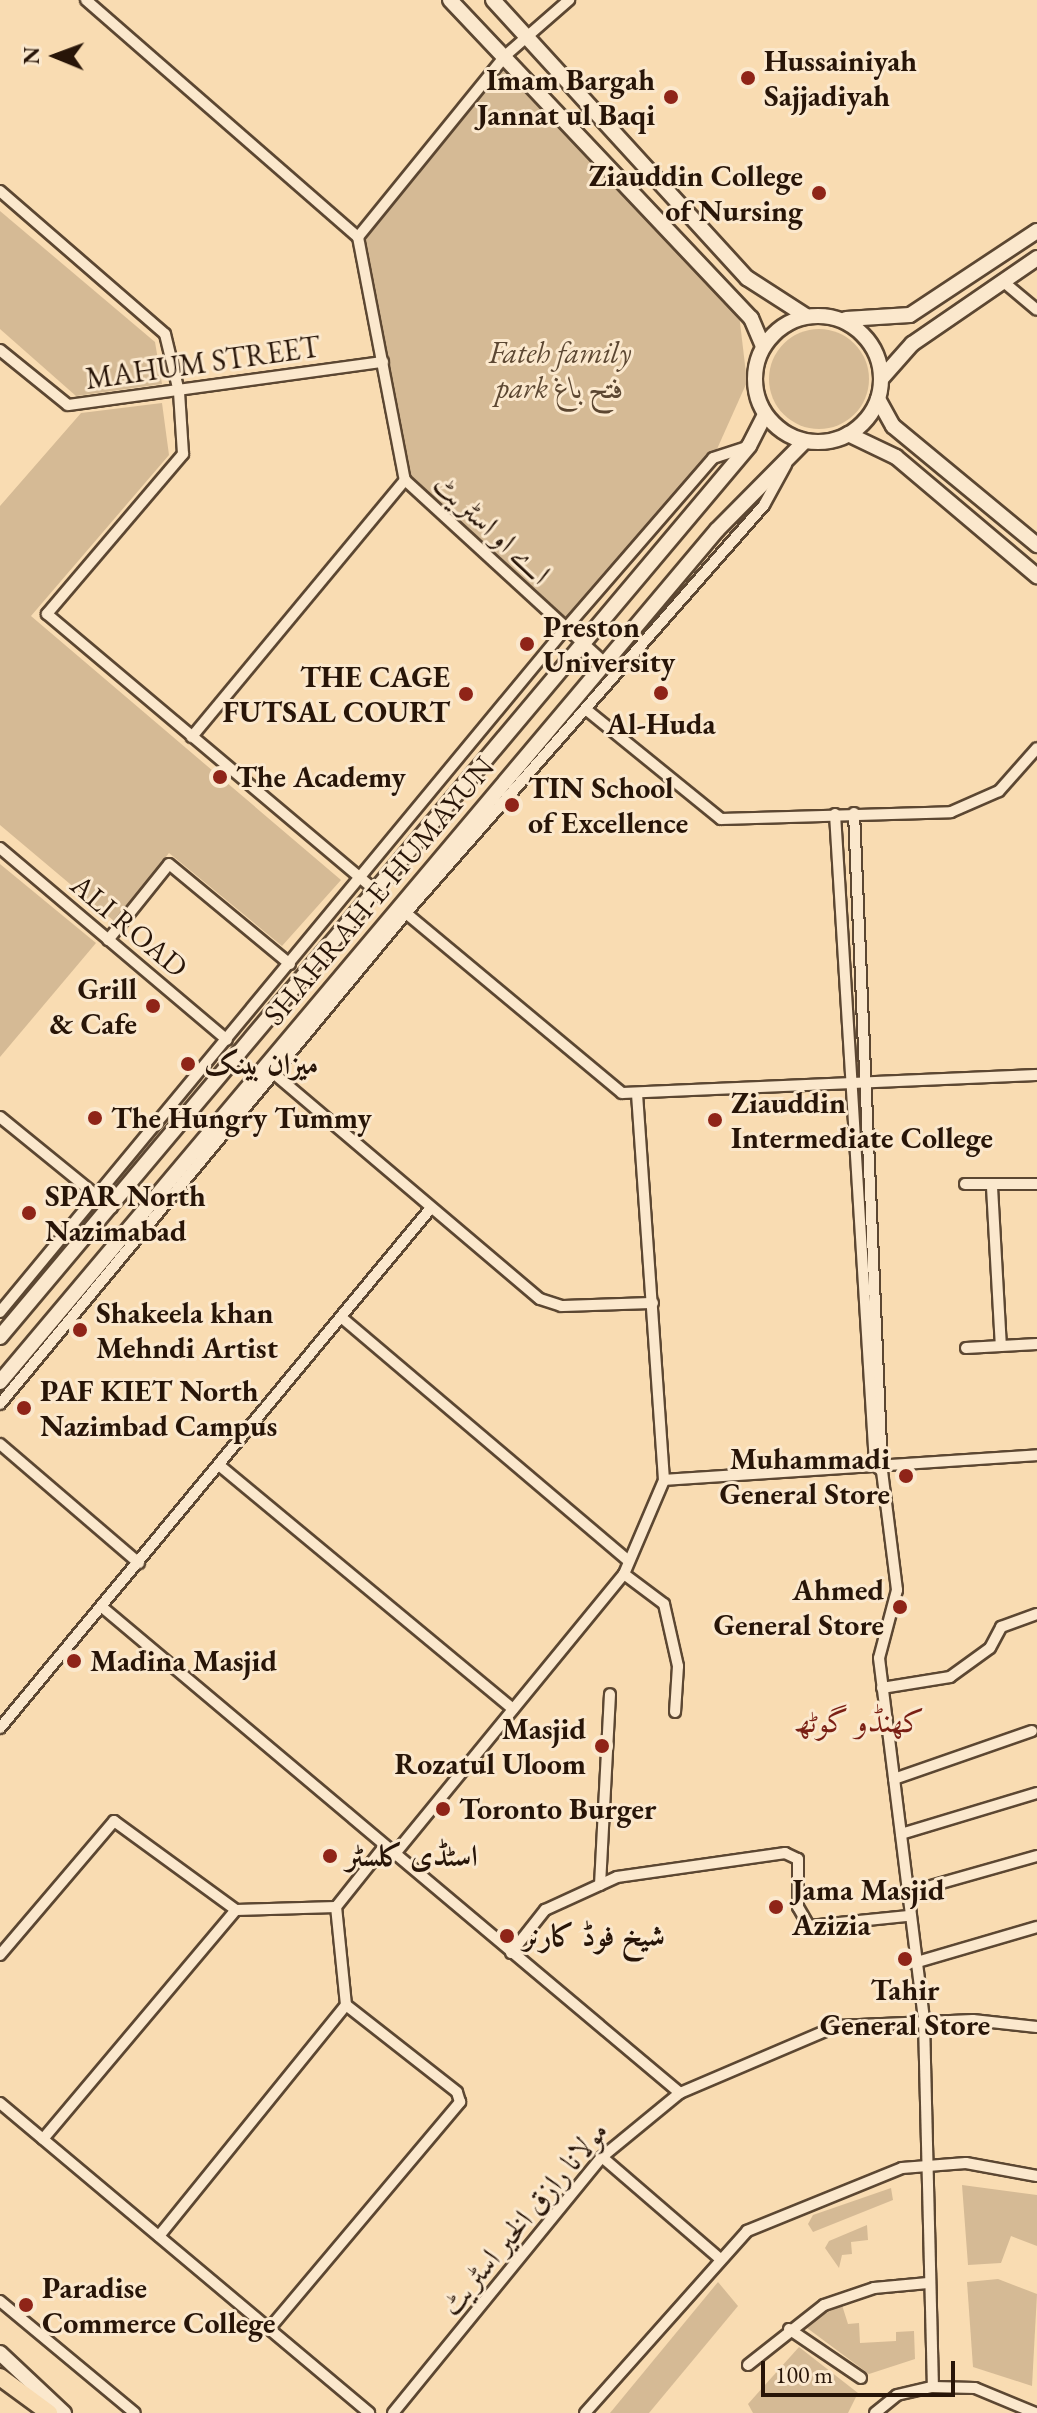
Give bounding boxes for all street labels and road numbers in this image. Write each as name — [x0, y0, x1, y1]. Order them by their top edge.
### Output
street label: MAHUM STREET — [83, 329, 323, 397]
street label: اے او اسٹریٹ — [426, 466, 558, 592]
street label: SHAHRAH-E-HUMAYUN — [256, 749, 502, 1033]
street label: ALI ROAD — [63, 867, 195, 985]
street label: مولانا رازق الخیر اسٹریٹ — [432, 2114, 616, 2322]

